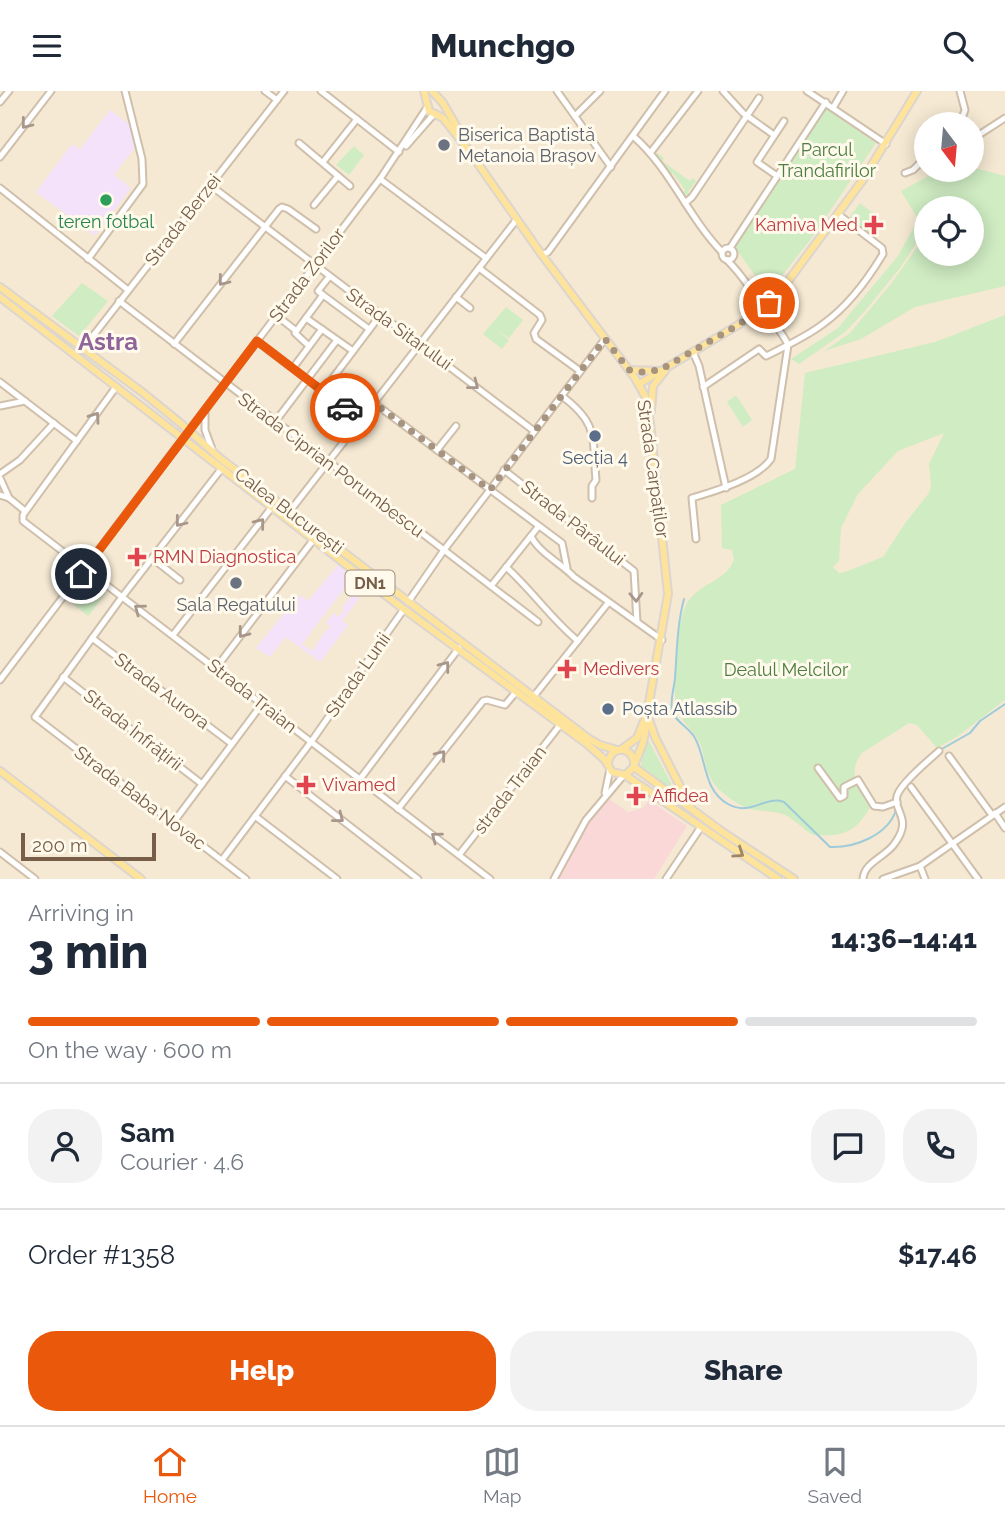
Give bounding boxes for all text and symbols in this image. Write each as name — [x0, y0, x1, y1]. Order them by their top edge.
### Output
icon: menu — [28, 27, 66, 65]
text: Munchgo — [430, 27, 575, 64]
icon: search — [939, 27, 977, 65]
north arrow — [914, 112, 984, 182]
map controls — [914, 112, 984, 266]
one-way arrow — [21, 117, 34, 129]
place label: Biserica Baptistă Metanoia Brașov — [458, 124, 597, 166]
marker: Biserica Baptistă Metanoia Brașov — [436, 137, 452, 153]
park label: Parcul Trandafirilor — [778, 139, 877, 181]
street label: Strada Berzei — [140, 170, 225, 270]
marker: teren fotbal — [98, 192, 114, 208]
button: locate — [914, 196, 984, 266]
place label: teren fotbal — [58, 211, 154, 232]
place label: Kamiva Med — [755, 214, 858, 235]
marker: Kamiva Med — [864, 215, 884, 235]
street label: Strada Zorilor — [264, 223, 349, 326]
one-way arrow — [219, 273, 232, 285]
pin — [739, 273, 799, 333]
street label: Strada Sitarului — [342, 283, 456, 374]
icon: bag — [750, 284, 788, 322]
district label: Astra — [78, 327, 138, 356]
courier — [310, 373, 380, 443]
one-way arrow — [467, 376, 479, 389]
street label: Strada Ciprian Porumbescu — [234, 388, 428, 541]
icon: car — [326, 389, 364, 427]
street label: Strada Carpaților — [633, 398, 674, 540]
one-way arrow — [87, 412, 99, 425]
marker: Secția 4 — [587, 428, 603, 444]
place label: Secția 4 — [562, 447, 628, 468]
street label: Calea București — [231, 463, 348, 558]
street label: Strada Pârâului — [517, 476, 629, 570]
one-way arrow — [175, 515, 188, 527]
one-way arrow — [251, 518, 264, 531]
pin — [51, 544, 111, 604]
place label: RMN Diagnostica — [153, 546, 296, 567]
marker: RMN Diagnostica — [127, 547, 147, 567]
icon: home — [62, 555, 100, 593]
road number: DN1 — [346, 571, 394, 596]
marker: Sala Regatului — [228, 575, 244, 591]
one-way arrow — [628, 592, 643, 603]
place label: Sala Regatului — [176, 594, 296, 615]
one-way arrow — [134, 605, 147, 618]
one-way arrow — [238, 625, 251, 638]
street label: Strada Lunii — [321, 629, 394, 721]
street label: Strada Aurora — [111, 648, 214, 733]
street label: Strada Traian — [203, 654, 301, 737]
place label: Medivers — [583, 658, 659, 679]
marker: Medivers — [557, 659, 577, 679]
park label: Dealul Melcilor — [724, 659, 849, 680]
one-way arrow — [437, 661, 450, 673]
street label: Strada Înfrățirii — [80, 684, 187, 775]
place label: Poșta Atlassib — [622, 698, 737, 719]
marker: Poșta Atlassib — [600, 701, 616, 717]
street label: Strada Baba Novac — [71, 741, 210, 854]
street label: strada Traian — [469, 742, 550, 838]
one-way arrow — [432, 750, 445, 763]
place label: Vivamed — [322, 774, 396, 795]
marker: Vivamed — [296, 775, 316, 795]
place label: Affidea — [652, 785, 709, 806]
marker: Affidea — [626, 786, 646, 806]
one-way arrow — [331, 809, 344, 822]
scale bar — [21, 830, 156, 862]
one-way arrow — [431, 833, 444, 846]
text: 200 m — [32, 834, 87, 856]
one-way arrow — [732, 845, 745, 858]
text: Arriving in — [28, 899, 134, 926]
text: 14:36–14:41 — [831, 924, 977, 954]
text: 3 min — [28, 925, 148, 979]
text: On the way · 600 m — [28, 1036, 232, 1063]
button: person — [28, 1109, 102, 1183]
button: chat — [811, 1109, 885, 1183]
button: phone — [903, 1109, 977, 1183]
text: Sam — [120, 1118, 175, 1148]
text: Courier · 4.6 — [120, 1148, 244, 1175]
text: Order #1358 — [28, 1240, 175, 1270]
text: $17.46 — [898, 1240, 977, 1270]
button: Help — [28, 1331, 496, 1411]
button: Share — [510, 1331, 977, 1411]
tab: Home — [143, 1443, 197, 1507]
tab: Map — [483, 1443, 522, 1507]
tab: Saved — [808, 1443, 862, 1507]

